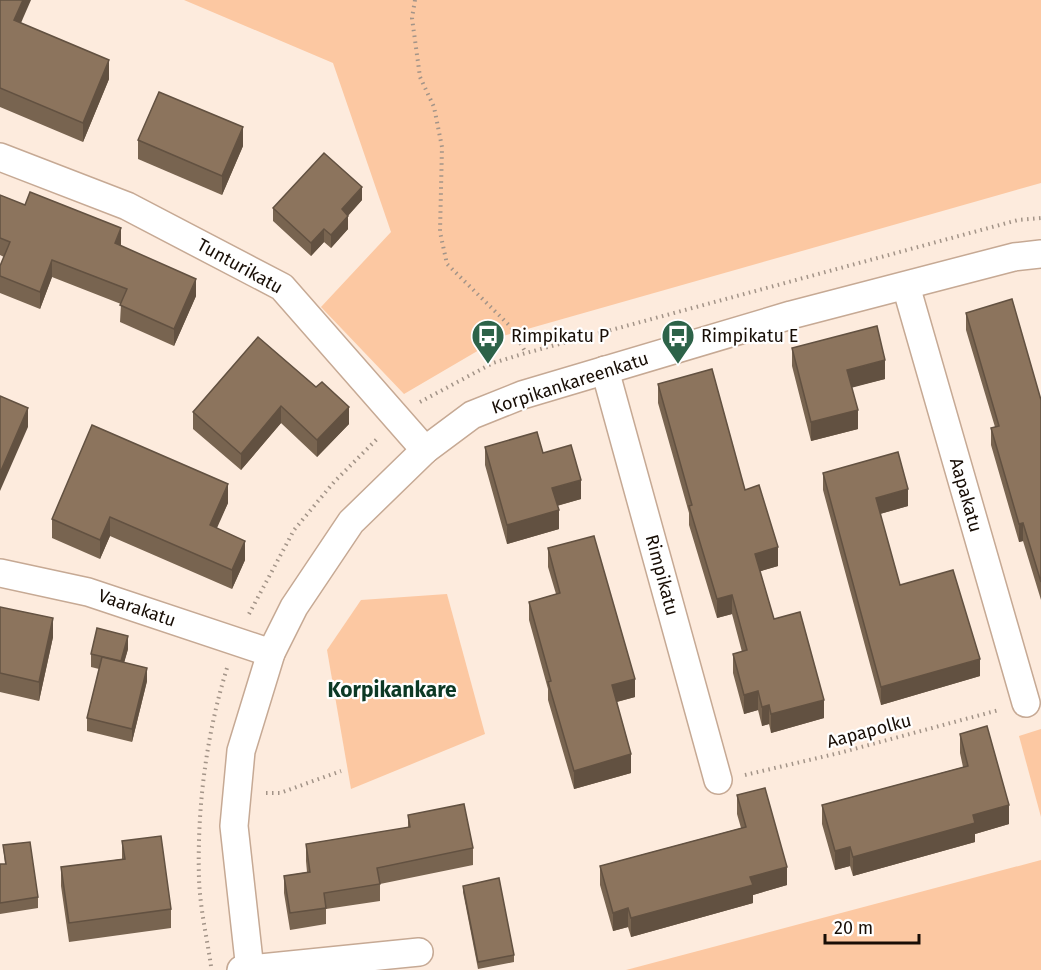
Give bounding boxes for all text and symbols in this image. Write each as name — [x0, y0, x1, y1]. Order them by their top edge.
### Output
street label: Tunturikatu — [193, 234, 287, 298]
bus stop icon: Rimpikatu P — [470, 318, 506, 365]
bus stop icon: Rimpikatu E — [660, 318, 696, 365]
place label: Rimpikatu P — [511, 325, 609, 347]
place label: Rimpikatu E — [701, 325, 798, 347]
street label: Korpikankareenkatu — [489, 347, 651, 419]
street label: Aapakatu — [945, 455, 987, 535]
street label: Rimpikatu — [641, 532, 683, 618]
street label: Vaarakatu — [95, 584, 179, 632]
district label: Korpikankare — [327, 677, 457, 703]
street label: Aapapolku — [824, 709, 914, 753]
scale bar — [825, 907, 920, 945]
text: 20 m — [834, 917, 873, 939]

